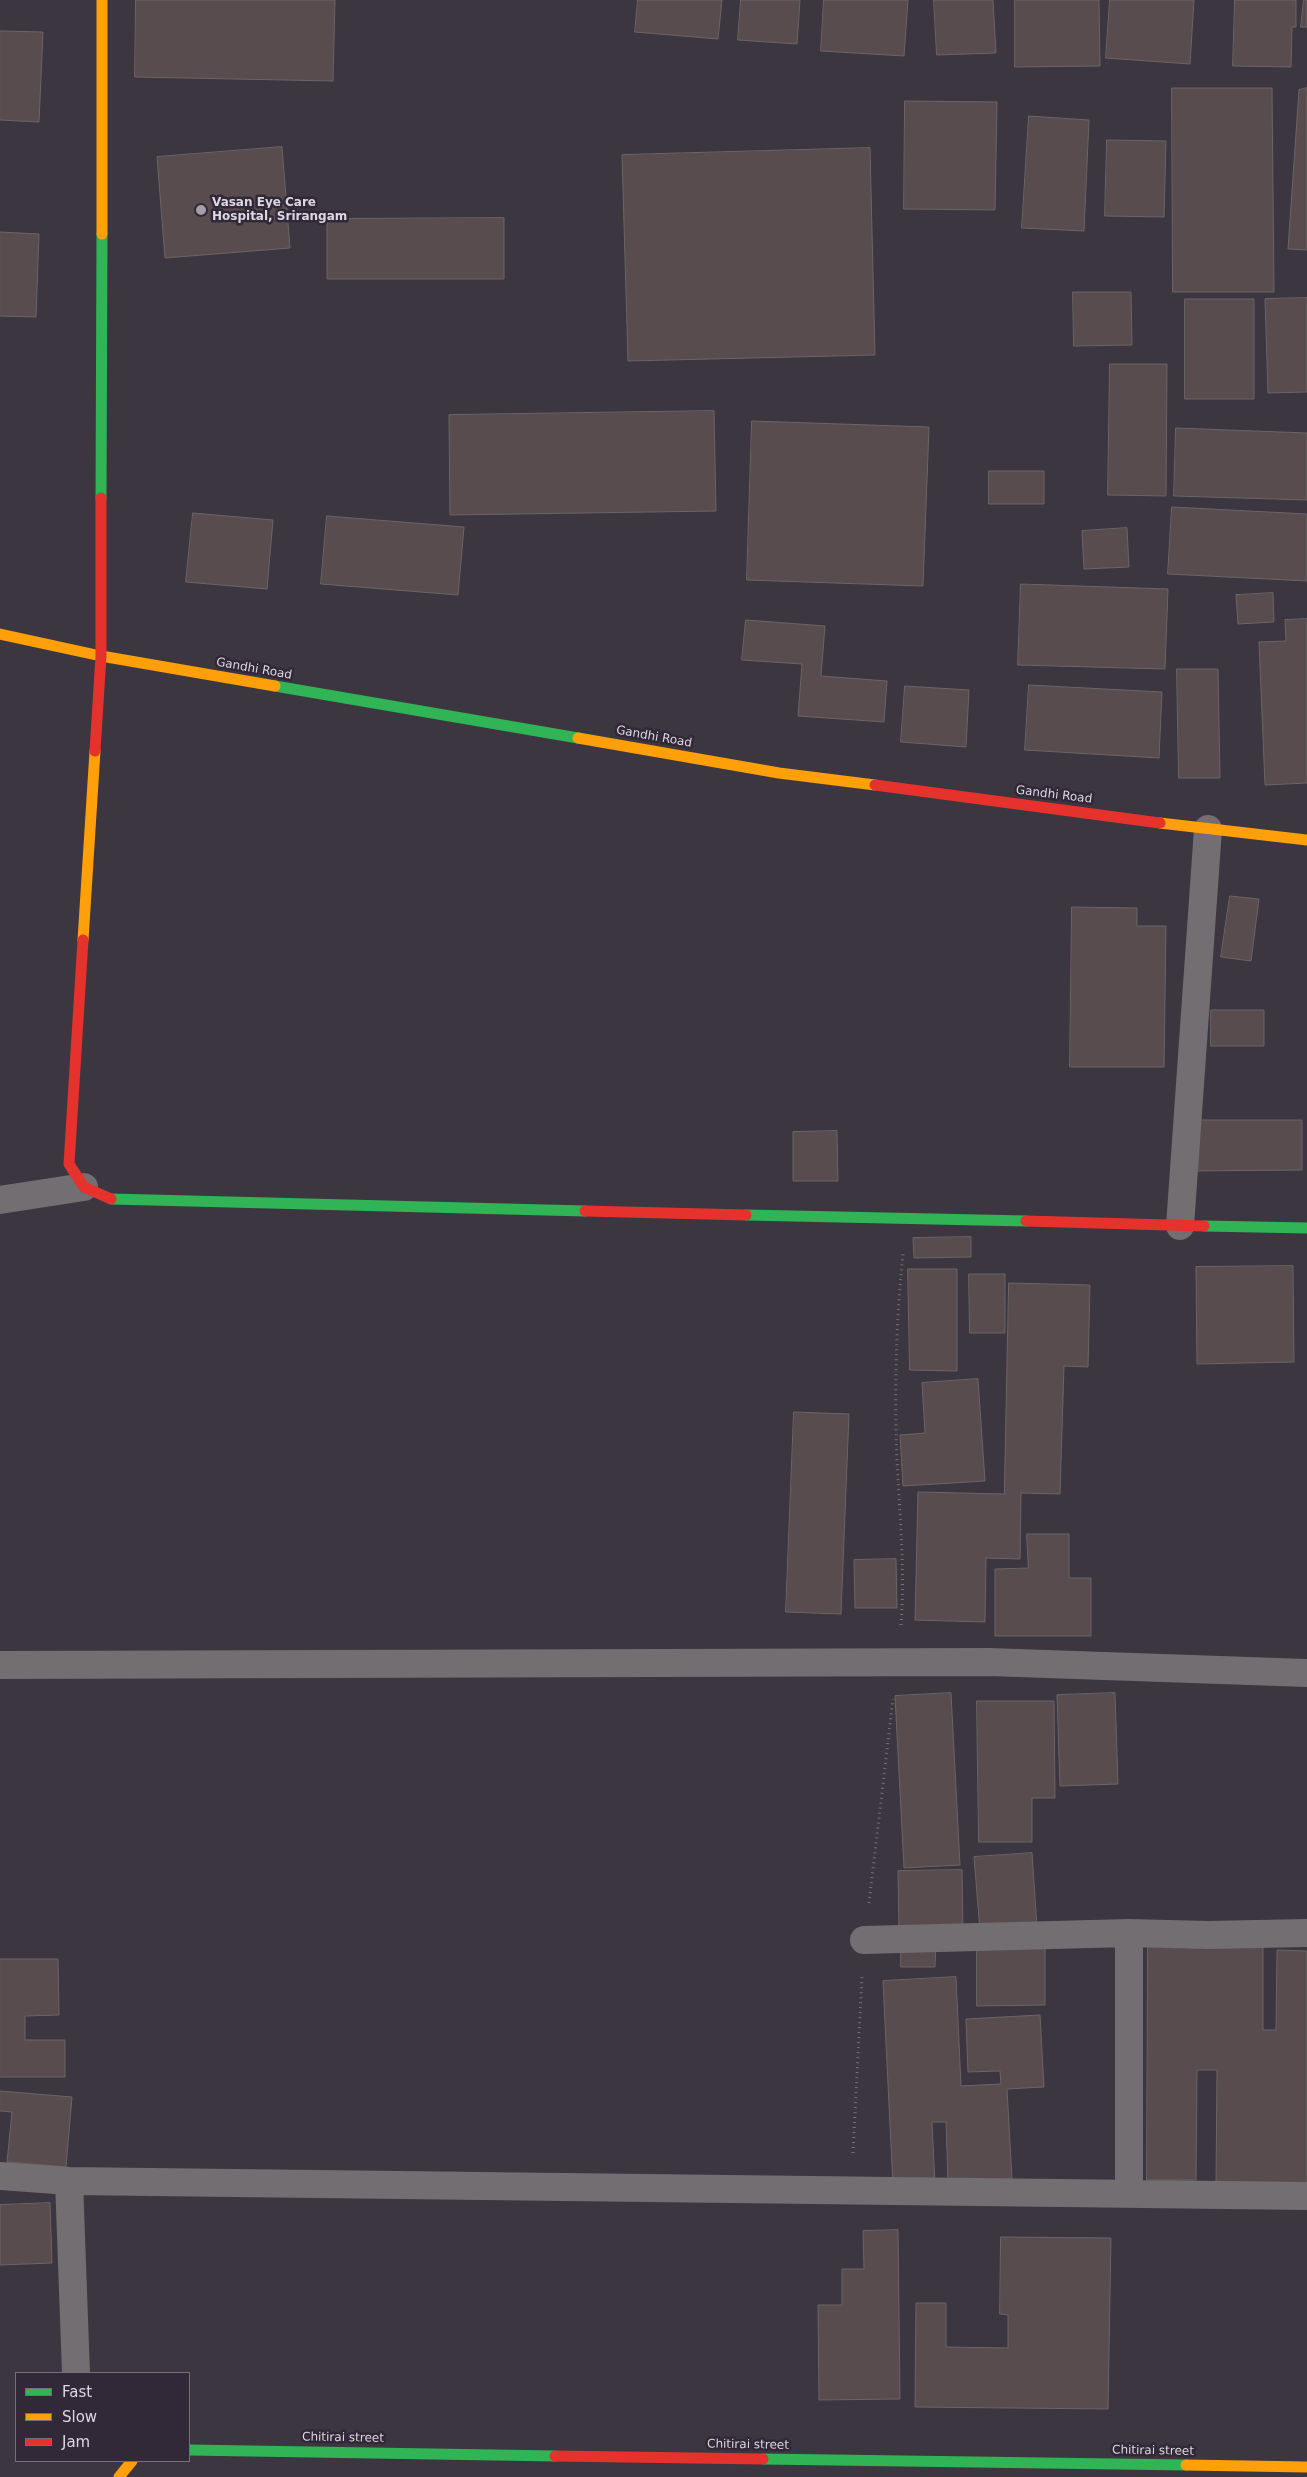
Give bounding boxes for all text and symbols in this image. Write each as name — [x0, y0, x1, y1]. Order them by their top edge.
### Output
place label: Vasan Eye Care Hospital, Srirangam — [212, 196, 347, 224]
marker: Vasan Eye Care Hospital, Srirangam — [194, 203, 208, 217]
street label: Gandhi Road — [215, 655, 293, 683]
street label: Gandhi Road — [615, 723, 693, 751]
street label: Gandhi Road — [1015, 783, 1093, 807]
legend — [15, 2372, 190, 2462]
text: Fast — [62, 2383, 92, 2401]
text: Slow — [62, 2408, 97, 2426]
street label: Chitirai street — [302, 2430, 384, 2446]
text: Jam — [62, 2433, 90, 2451]
street label: Chitirai street — [707, 2437, 789, 2453]
street label: Chitirai street — [1112, 2443, 1194, 2459]

